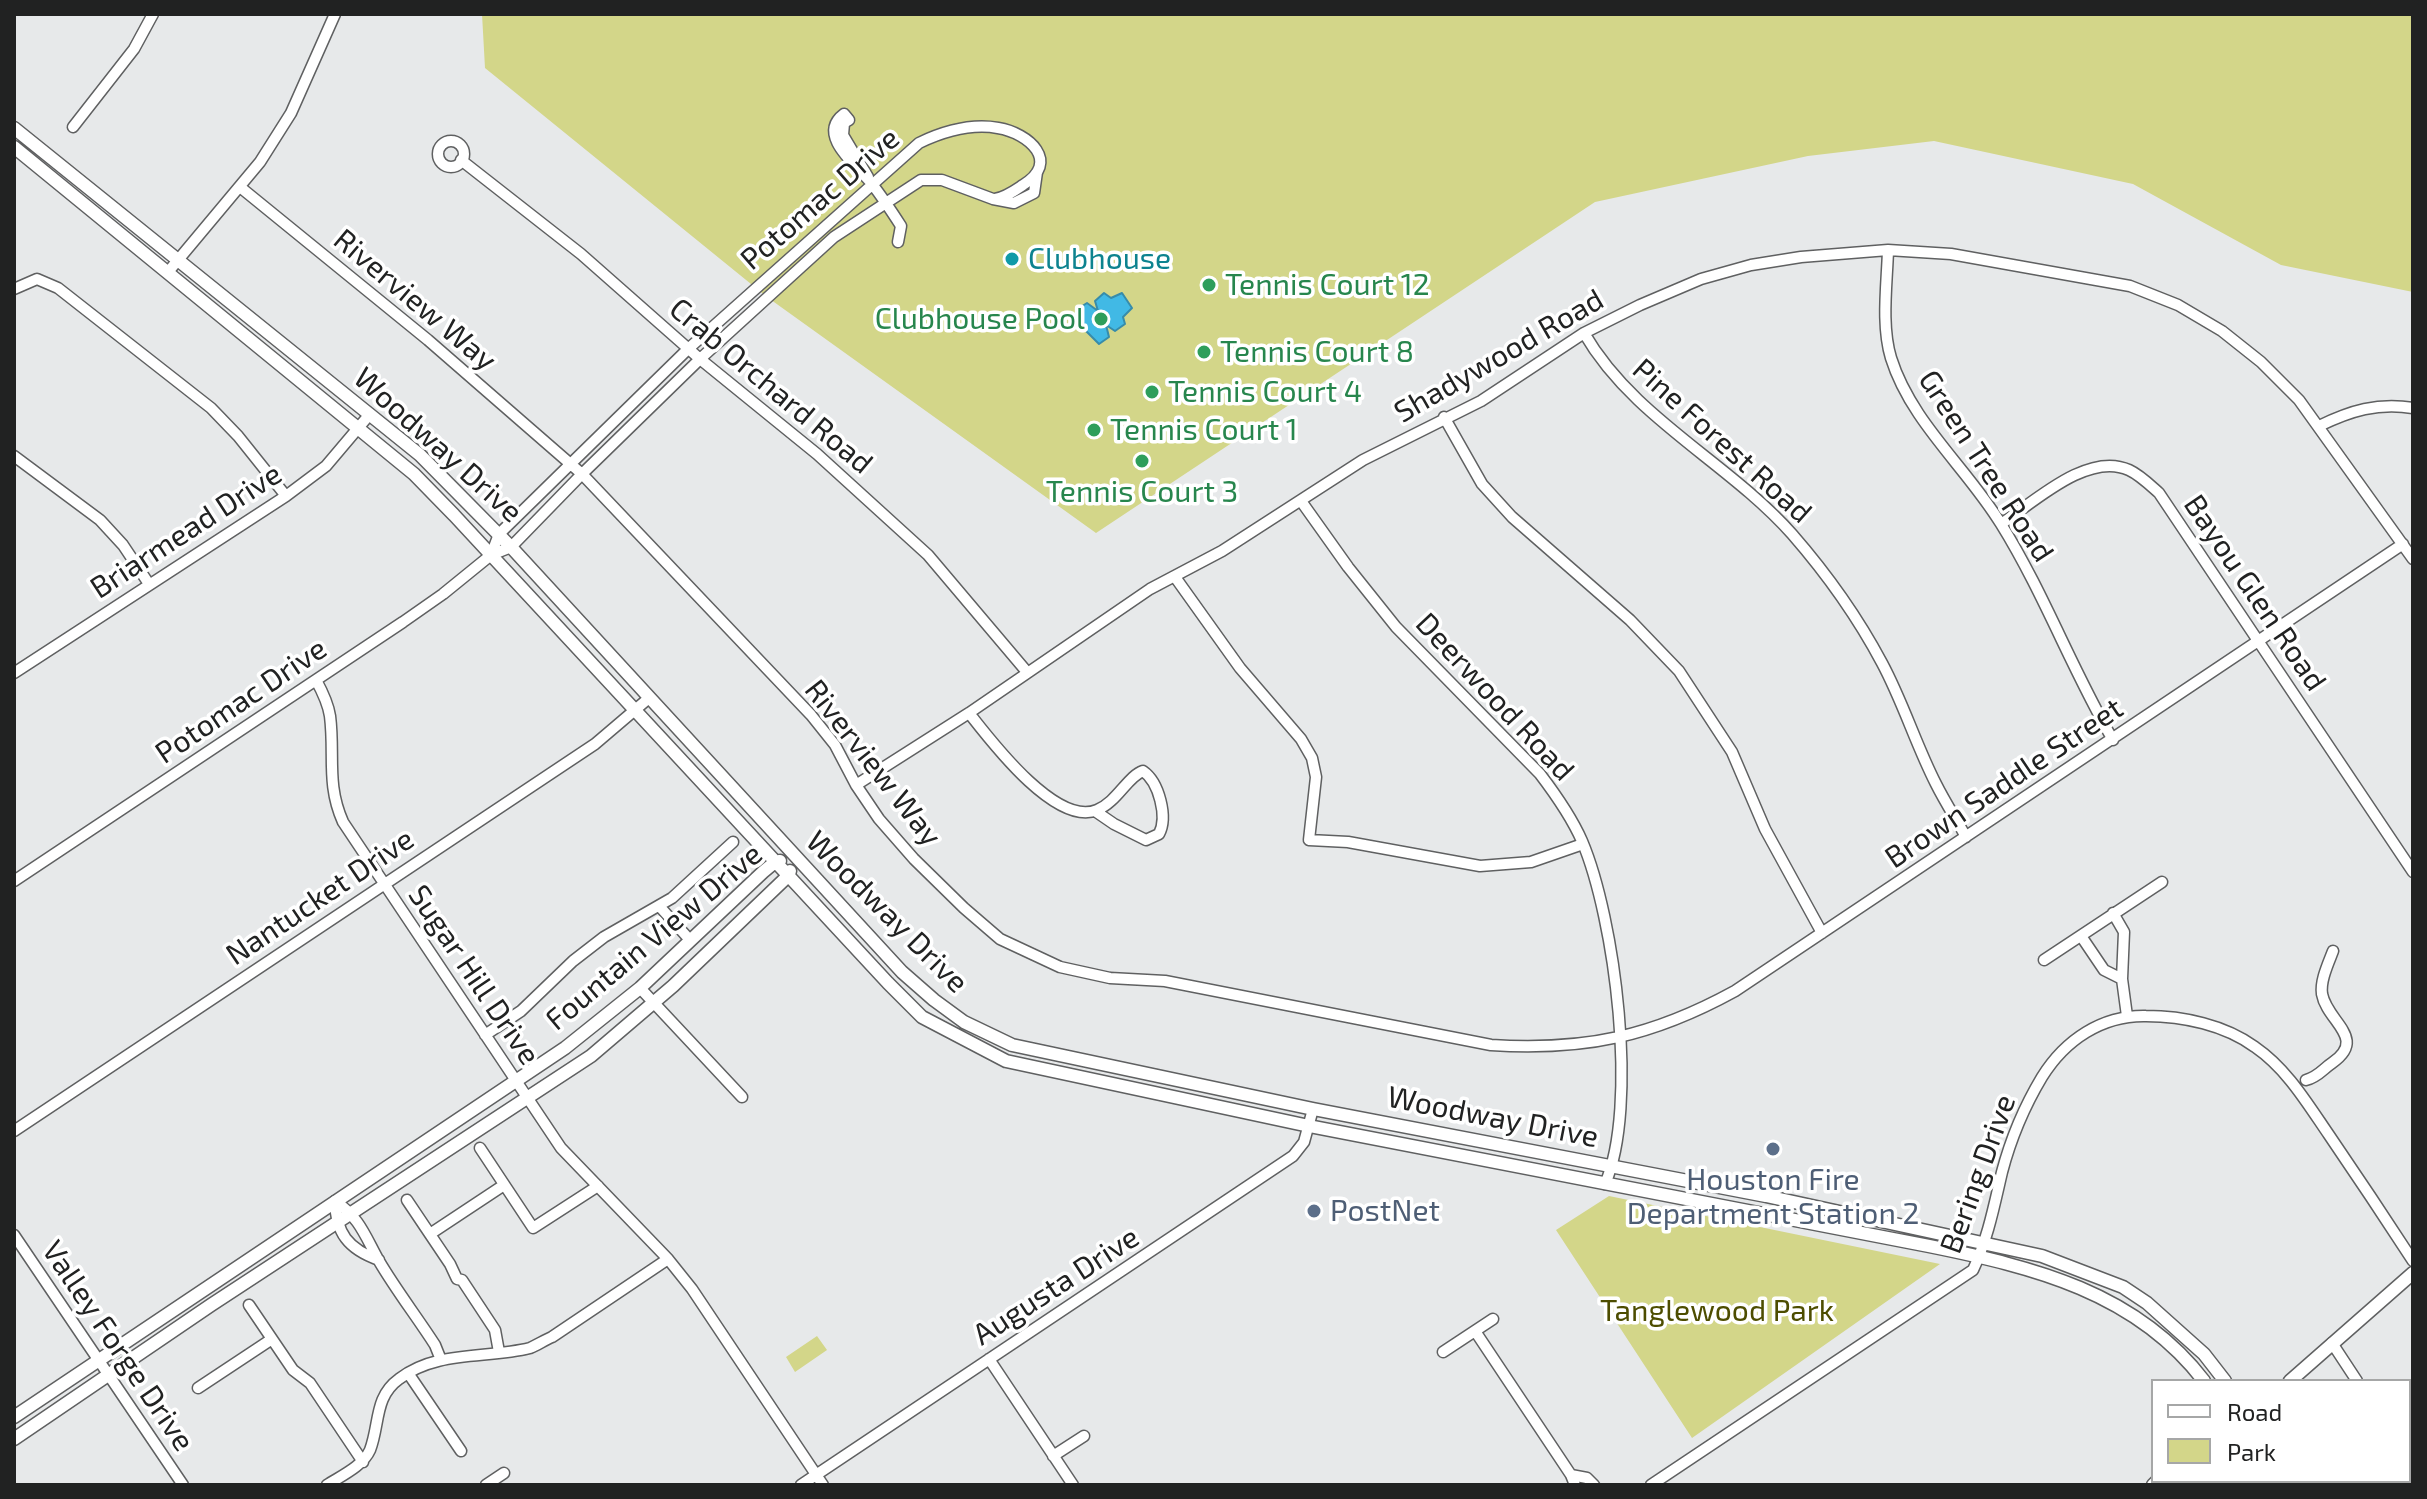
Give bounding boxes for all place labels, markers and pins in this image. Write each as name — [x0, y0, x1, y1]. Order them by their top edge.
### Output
place label: Clubhouse — [1028, 241, 1171, 277]
marker: Clubhouse — [1003, 250, 1021, 268]
place label: Tennis Court 12 — [1225, 267, 1430, 303]
marker: Tennis Court 12 — [1200, 276, 1218, 294]
place label: Clubhouse Pool — [875, 301, 1085, 337]
marker: Clubhouse Pool — [1092, 310, 1110, 328]
place label: Tennis Court 8 — [1220, 334, 1414, 370]
marker: Tennis Court 8 — [1195, 343, 1213, 361]
place label: Tennis Court 4 — [1168, 374, 1362, 410]
marker: Tennis Court 4 — [1143, 383, 1161, 401]
place label: Tennis Court 1 — [1110, 412, 1298, 448]
marker: Tennis Court 1 — [1085, 421, 1103, 439]
marker: Tennis Court 3 — [1133, 452, 1151, 470]
place label: Tennis Court 3 — [1046, 474, 1238, 510]
marker: Houston Fire Department Station 2 — [1764, 1140, 1782, 1158]
place label: Houston Fire Department Station 2 — [1627, 1162, 1919, 1232]
place label: PostNet — [1330, 1193, 1440, 1229]
marker: PostNet — [1305, 1202, 1323, 1220]

